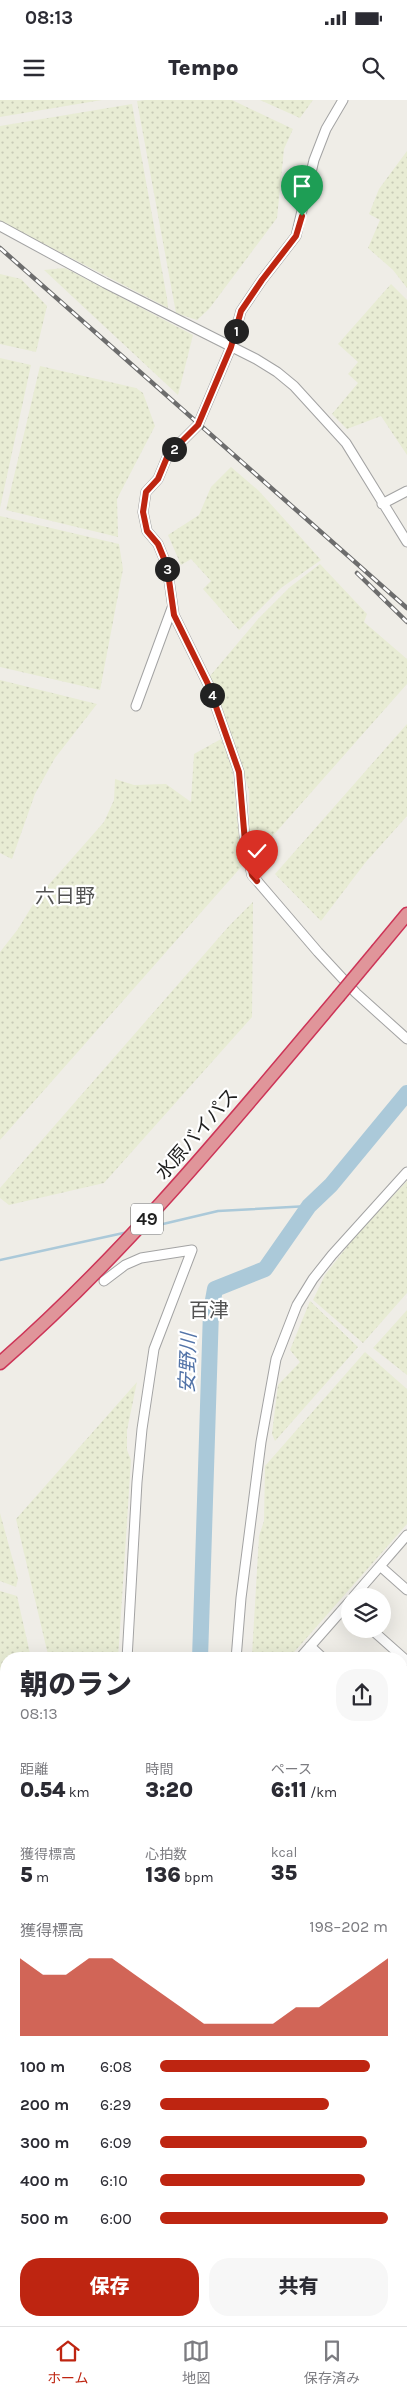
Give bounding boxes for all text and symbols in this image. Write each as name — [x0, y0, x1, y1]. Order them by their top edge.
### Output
text: 08:13 — [25, 7, 73, 29]
icon: menu — [20, 54, 48, 82]
icon: search — [359, 54, 387, 82]
text: Tempo — [168, 55, 239, 81]
pin — [281, 165, 323, 216]
icon: arrive — [288, 172, 316, 200]
pin: 1 — [224, 318, 248, 344]
text: 1 — [234, 323, 239, 340]
pin: 2 — [162, 436, 186, 462]
text: 2 — [170, 441, 179, 458]
pin: 3 — [154, 556, 180, 582]
text: 3 — [163, 561, 172, 578]
pin: 4 — [200, 682, 224, 708]
text: 4 — [208, 687, 217, 704]
pin — [236, 830, 278, 881]
icon: check — [243, 837, 271, 865]
district label: 六日野 — [35, 885, 95, 908]
street label: 水原バイパス — [151, 1084, 243, 1184]
road number: 49 — [131, 1204, 163, 1234]
district label: 百津 — [189, 1299, 229, 1322]
water label: 安野川 — [175, 1331, 201, 1393]
map controls — [341, 1588, 391, 1638]
button: layers — [341, 1588, 391, 1638]
text: 朝のラン — [20, 1668, 132, 1701]
button: share — [336, 1669, 388, 1721]
text: 08:13 — [20, 1704, 58, 1723]
text: 距離 — [20, 1761, 48, 1778]
text: 時間 — [145, 1761, 173, 1778]
text: ペース — [271, 1761, 312, 1778]
text: 0.54 — [20, 1778, 65, 1802]
text: 3:20 — [145, 1778, 193, 1802]
text: 6:11 — [271, 1778, 307, 1802]
text: km — [65, 1784, 90, 1801]
text: /km — [307, 1784, 337, 1801]
text: kcal — [271, 1844, 297, 1861]
text: 獲得標高 — [20, 1846, 76, 1863]
text: 心拍数 — [145, 1846, 187, 1863]
text: 35 — [271, 1861, 297, 1885]
text: 5 — [20, 1863, 33, 1887]
text: 136 — [145, 1863, 181, 1887]
text: m — [33, 1869, 49, 1886]
text: bpm — [181, 1869, 214, 1886]
text: 198–202 m — [309, 1917, 388, 1936]
text: 獲得標高 — [20, 1921, 84, 1940]
text: 100 m — [20, 2057, 65, 2076]
text: 6:08 — [100, 2057, 132, 2076]
text: 200 m — [20, 2095, 69, 2114]
text: 6:29 — [100, 2095, 131, 2114]
text: 300 m — [20, 2133, 69, 2152]
text: 6:09 — [100, 2133, 132, 2152]
text: 400 m — [20, 2171, 69, 2190]
text: 6:10 — [100, 2171, 128, 2190]
text: 500 m — [20, 2209, 69, 2228]
text: 6:00 — [100, 2209, 132, 2228]
button: 保存 — [20, 2258, 199, 2316]
button: 共有 — [209, 2258, 388, 2316]
tab: ホーム — [47, 2337, 88, 2387]
tab: 地図 — [182, 2337, 210, 2387]
tab: 保存済み — [304, 2337, 360, 2387]

